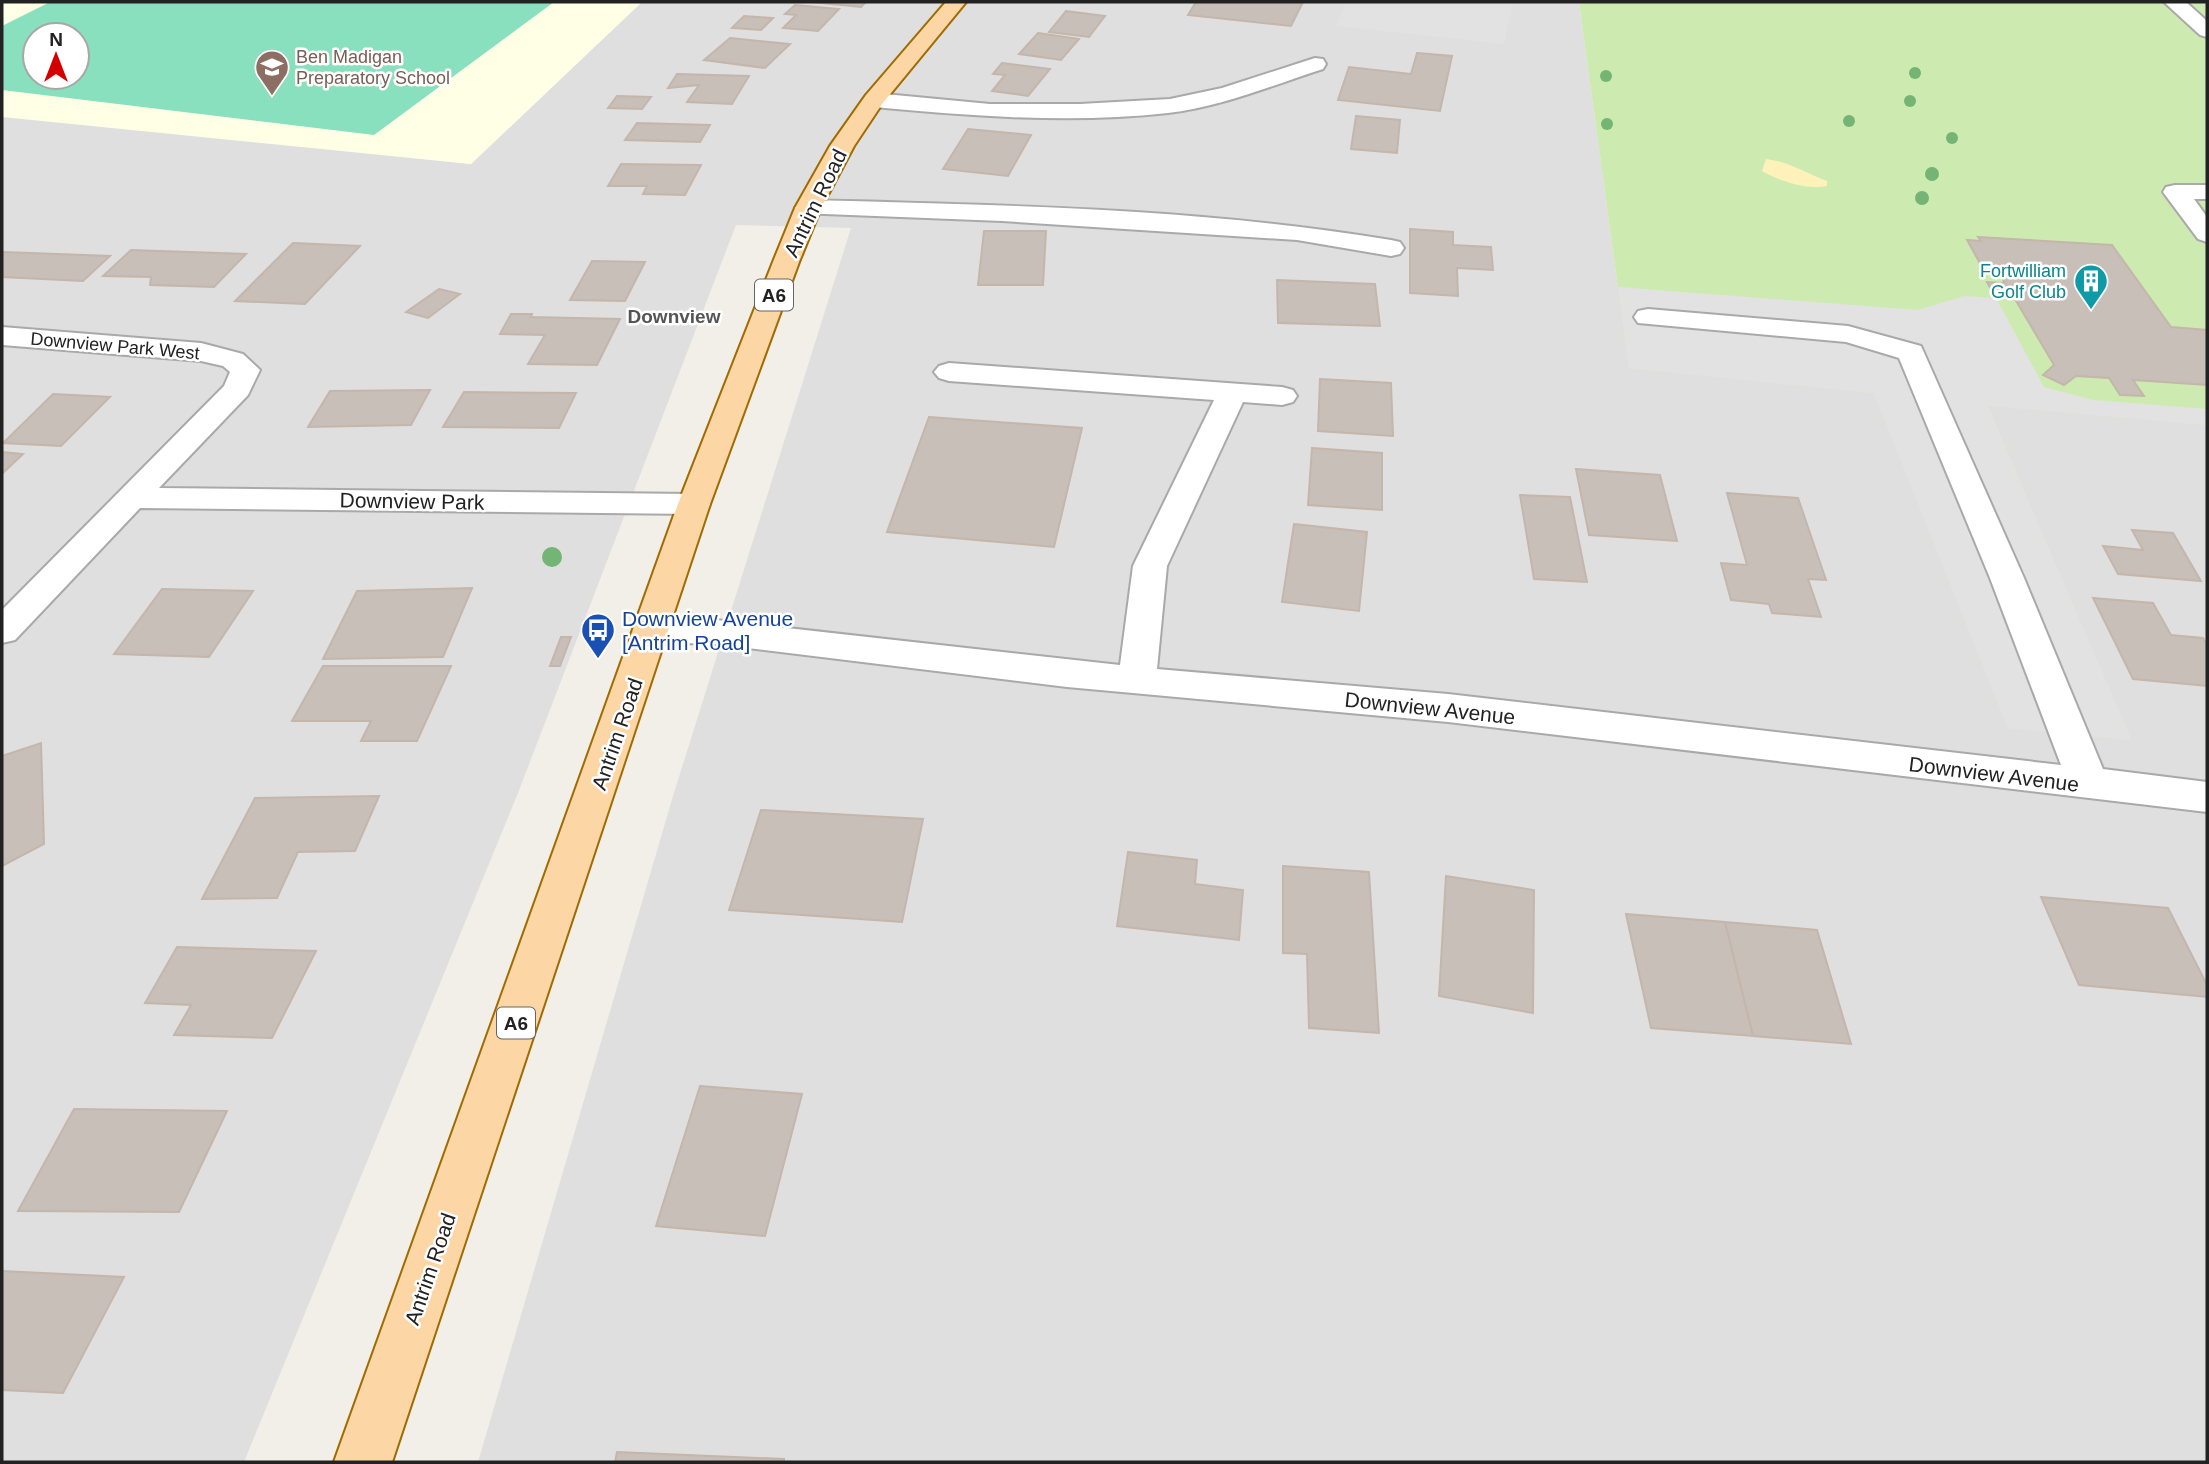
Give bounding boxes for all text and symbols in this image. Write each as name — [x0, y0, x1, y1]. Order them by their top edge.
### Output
north arrow — [21, 21, 91, 91]
text: N — [49, 29, 63, 50]
place label: Ben Madigan Preparatory School — [296, 47, 450, 88]
school or university icon: Ben Madigan Preparatory School — [253, 48, 291, 97]
street label: Antrim Road — [779, 146, 851, 260]
place label: Fortwilliam Golf Club — [1980, 261, 2066, 302]
building icon: Fortwilliam Golf Club — [2072, 262, 2110, 311]
road number: A6 — [755, 280, 793, 310]
district label: Downview — [628, 306, 721, 327]
street label: Downview Park West — [30, 329, 200, 363]
street label: Downview Park — [339, 488, 485, 514]
place label: Downview Avenue [Antrim Road] — [622, 607, 793, 654]
bus stop icon: Downview Avenue [Antrim Road] — [579, 611, 617, 660]
street label: Antrim Road — [587, 675, 647, 793]
street label: Downview Avenue — [1344, 688, 1516, 728]
street label: Downview Avenue — [1908, 752, 2080, 796]
road number: A6 — [497, 1007, 535, 1038]
street label: Antrim Road — [400, 1210, 460, 1328]

